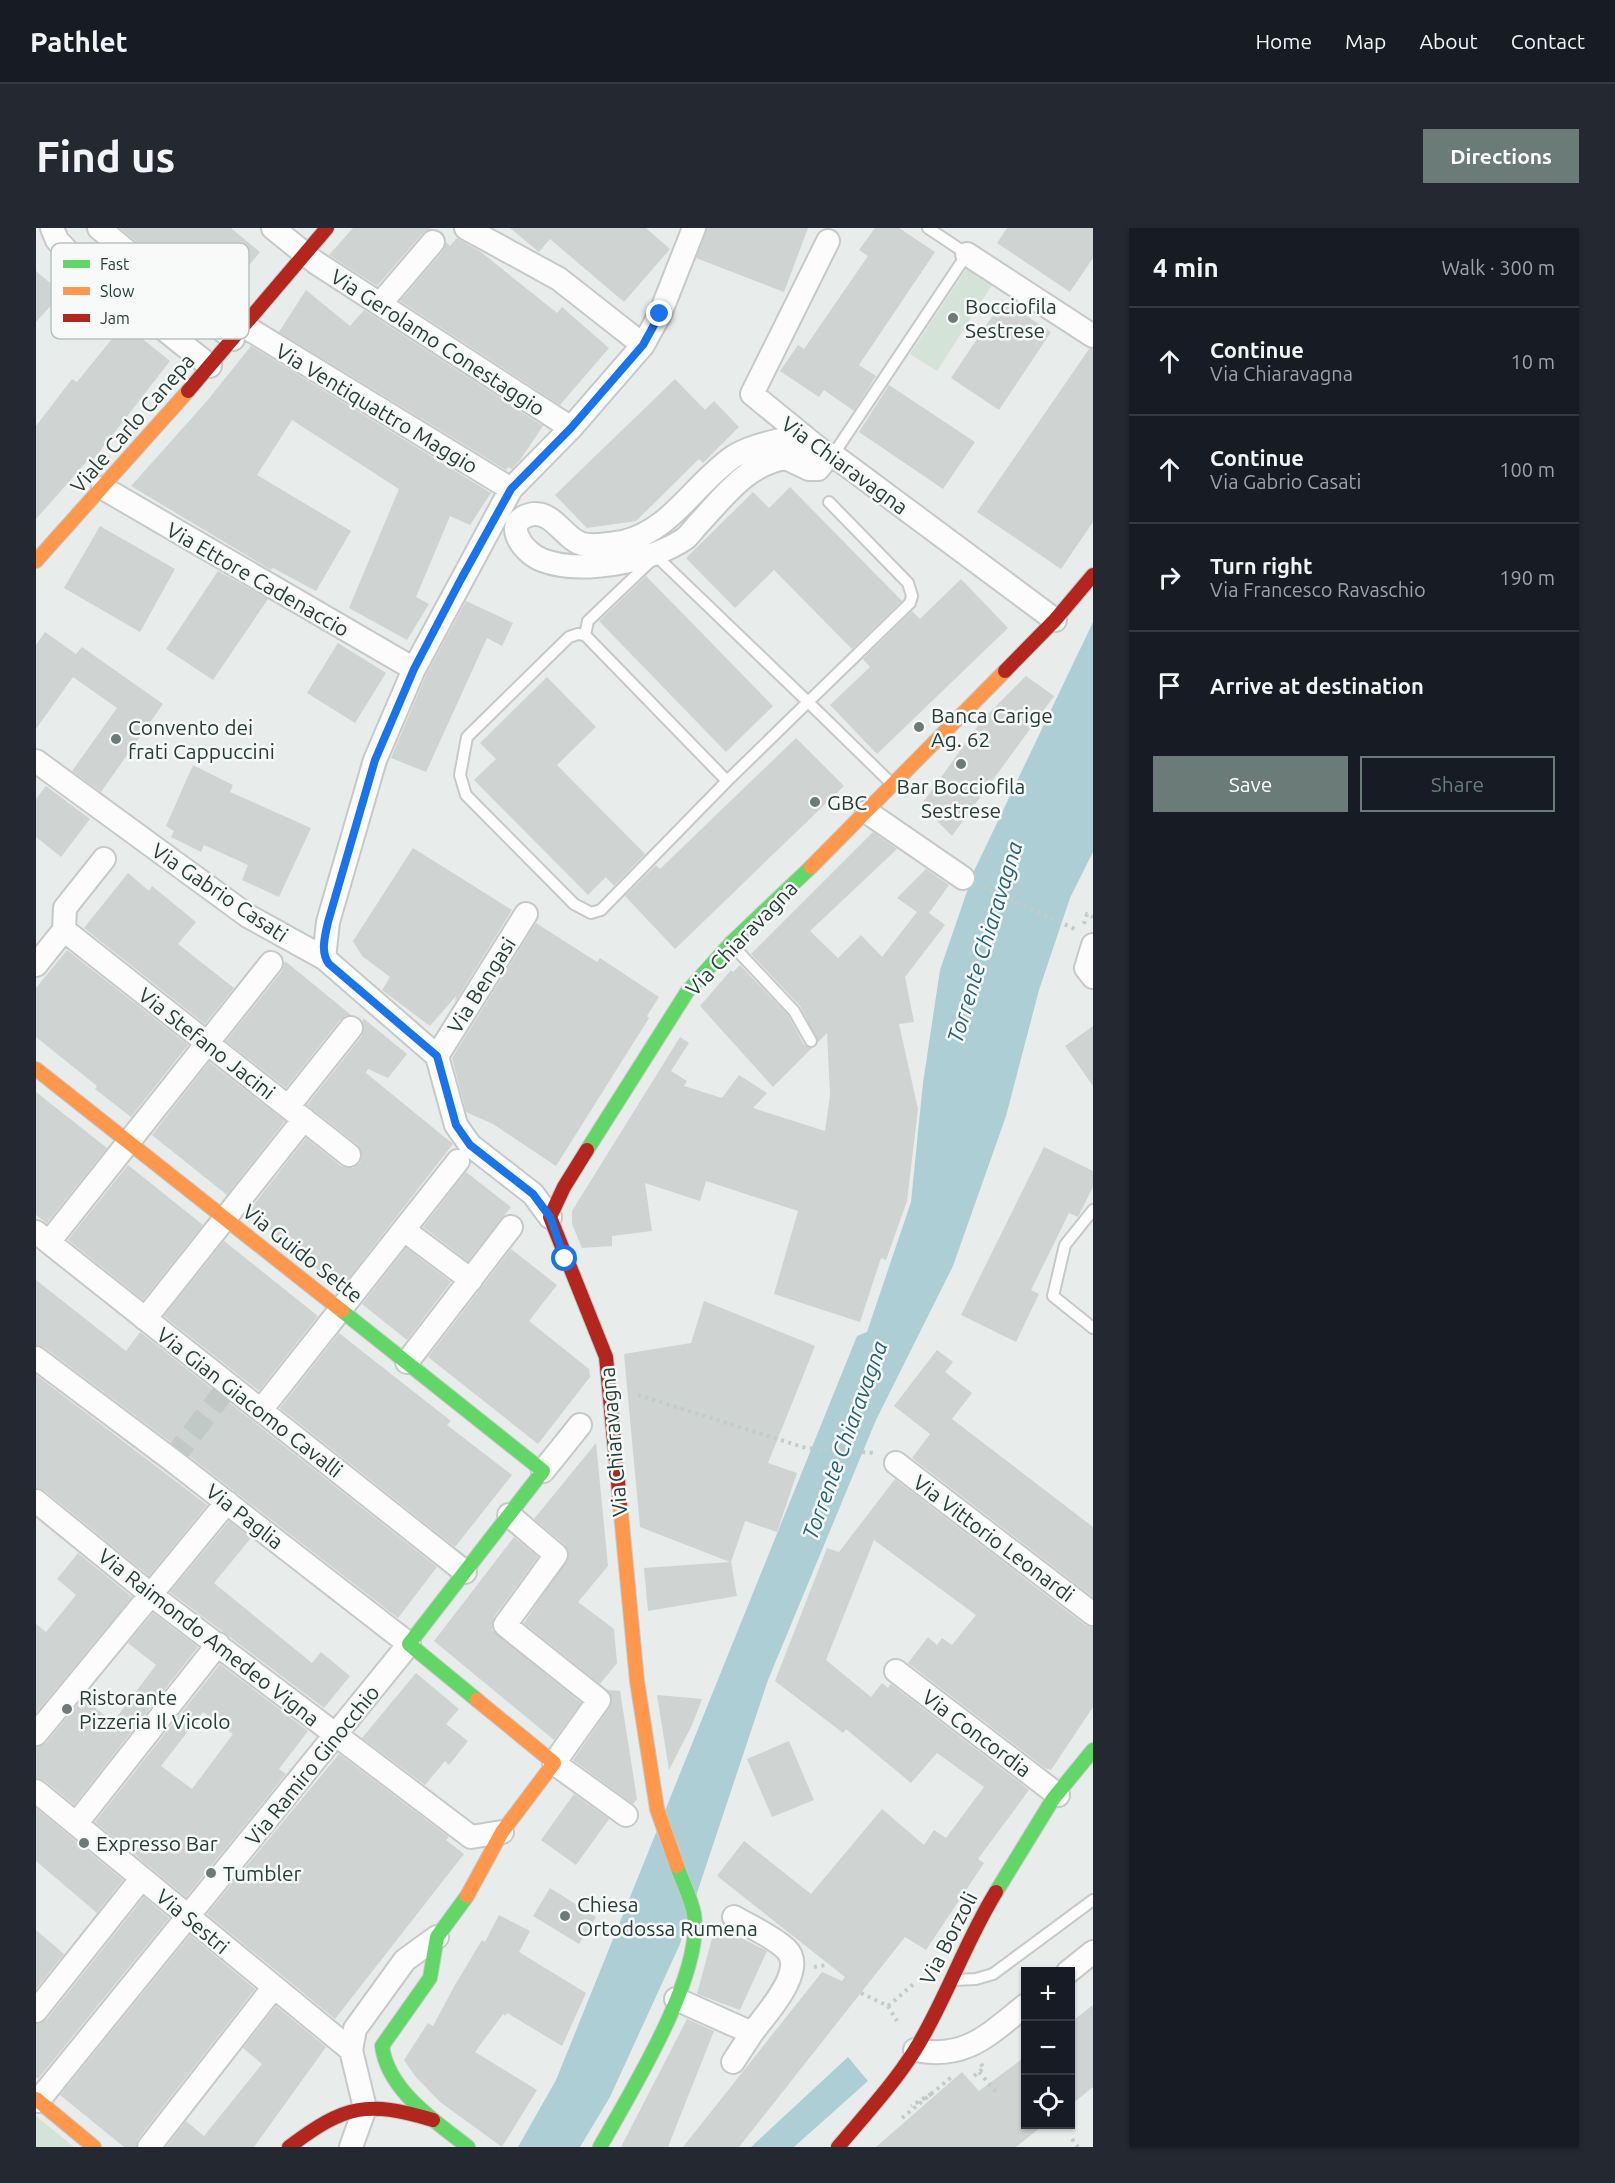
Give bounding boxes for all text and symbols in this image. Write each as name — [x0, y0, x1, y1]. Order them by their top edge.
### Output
text: Pathlet — [30, 26, 128, 57]
text: Home — [1255, 29, 1312, 53]
text: Map — [1345, 29, 1386, 53]
text: About — [1419, 29, 1478, 53]
text: Contact — [1511, 29, 1585, 53]
button: Directions — [1423, 129, 1579, 183]
text: Find us — [36, 133, 175, 180]
legend — [51, 243, 249, 339]
text: 4 min — [1153, 253, 1219, 282]
text: Fast — [100, 255, 130, 273]
text: Walk · 300 m — [1442, 256, 1555, 279]
street label: Via Gerolamo Conestaggio — [326, 264, 550, 420]
text: Slow — [100, 282, 135, 300]
place label: Bocciofila Sestrese — [965, 294, 1057, 342]
route end — [646, 300, 672, 326]
text: Jam — [100, 309, 130, 327]
marker: Bocciofila Sestrese — [946, 311, 960, 325]
text: Continue — [1210, 337, 1304, 362]
street label: Via Ventiquattro Maggio — [272, 338, 482, 478]
icon: ahead — [1153, 345, 1186, 378]
street label: Viale Carlo Canepa — [65, 349, 199, 497]
text: 10 m — [1511, 350, 1555, 373]
text: Via Chiaravagna — [1210, 362, 1353, 385]
street label: Via Chiaravagna — [777, 411, 913, 519]
text: Continue — [1210, 445, 1304, 470]
icon: ahead — [1153, 453, 1186, 486]
text: 100 m — [1499, 458, 1555, 481]
text: Via Gabrio Casati — [1210, 470, 1361, 493]
street label: Via Ettore Cadenaccio — [162, 517, 354, 641]
text: Turn right — [1210, 553, 1312, 578]
icon: right — [1153, 561, 1186, 594]
text: 190 m — [1499, 566, 1555, 589]
text: Via Francesco Ravaschio — [1210, 578, 1426, 601]
icon: arrive — [1153, 669, 1186, 702]
text: Arrive at destination — [1210, 673, 1424, 698]
place label: Banca Carige Ag. 62 — [931, 703, 1053, 751]
place label: Convento dei frati Cappuccini — [128, 715, 275, 763]
marker: Banca Carige Ag. 62 — [912, 720, 926, 734]
marker: Convento dei frati Cappuccini — [109, 732, 123, 746]
button: Save — [1153, 756, 1348, 812]
button: Share — [1360, 756, 1555, 812]
marker: Bar Bocciofila Sestrese — [954, 757, 968, 771]
place label: Bar Bocciofila Sestrese — [897, 774, 1025, 822]
place label: GBC — [827, 790, 867, 814]
marker: GBC — [808, 795, 822, 809]
street label: Via Gabrio Casati — [147, 838, 293, 946]
water label: Torrente Chiaravagna — [941, 838, 1027, 1046]
street label: Via Chiaravagna — [680, 876, 802, 1000]
street label: Via Bengasi — [442, 933, 520, 1037]
street label: Via Stefano Jacini — [134, 982, 280, 1104]
street label: Via Guido Sette — [238, 1199, 368, 1307]
route start — [551, 1245, 577, 1271]
street label: Via Gian Giacomo Cavalli — [152, 1322, 348, 1482]
water label: Torrente Chiaravagna — [796, 1337, 892, 1543]
street label: Via Chiaravagna — [595, 1366, 631, 1518]
street label: Via Vittorio Leonardi — [909, 1470, 1079, 1606]
street label: Via Paglia — [202, 1478, 288, 1554]
street label: Via Raimondo Amedeo Vigna — [94, 1543, 324, 1731]
street label: Via Ramiro Ginocchio — [240, 1680, 384, 1850]
street label: Via Concordia — [918, 1684, 1036, 1782]
place label: Ristorante Pizzeria Il Vicolo — [79, 1685, 231, 1733]
marker: Ristorante Pizzeria Il Vicolo — [60, 1702, 74, 1716]
place label: Expresso Bar — [96, 1831, 218, 1855]
marker: Expresso Bar — [77, 1836, 91, 1850]
place label: Tumbler — [223, 1861, 302, 1885]
marker: Tumbler — [204, 1866, 218, 1880]
street label: Via Sestri — [152, 1884, 234, 1958]
street label: Via Borzoli — [914, 1888, 982, 1988]
place label: Chiesa Ortodossa Rumena — [577, 1892, 758, 1940]
marker: Chiesa Ortodossa Rumena — [558, 1909, 572, 1923]
map controls — [1021, 1967, 1075, 2129]
button: + — [1021, 1967, 1075, 2021]
button: − — [1021, 2021, 1075, 2075]
button: locate — [1021, 2075, 1075, 2129]

